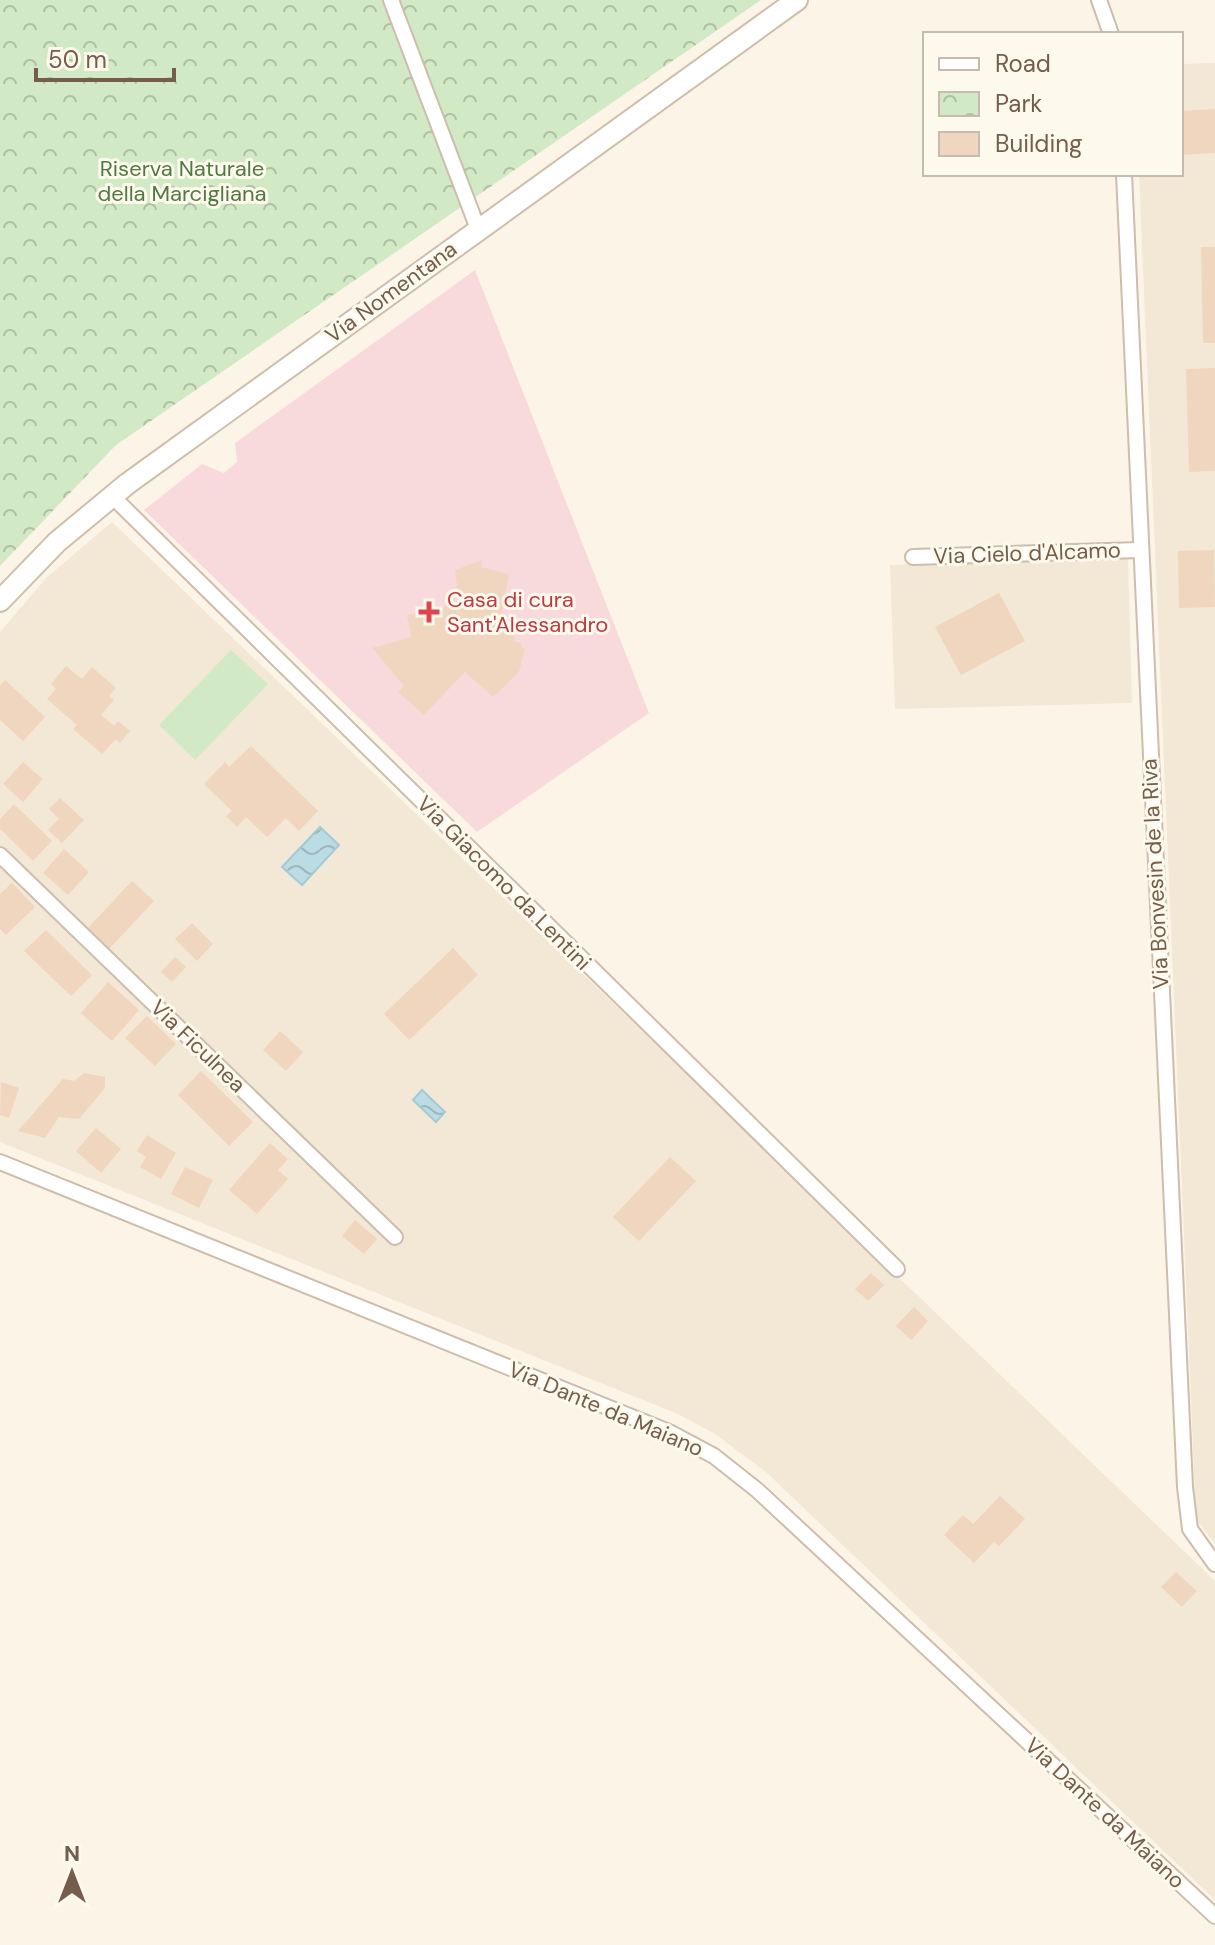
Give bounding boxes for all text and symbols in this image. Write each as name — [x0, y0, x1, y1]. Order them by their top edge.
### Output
scale bar — [36, 32, 174, 82]
legend — [923, 32, 1183, 176]
text: 50 m — [48, 44, 107, 75]
text: Road — [995, 48, 1051, 79]
text: Park — [995, 88, 1042, 119]
text: Building — [995, 128, 1082, 159]
park label: Riserva Naturale della Marcigliana — [97, 154, 267, 208]
street label: Via Nomentana — [319, 234, 463, 350]
street label: Via Cielo d'Alcamo — [933, 535, 1121, 571]
place label: Casa di cura Sant'Alessandro — [447, 585, 608, 639]
marker: Casa di cura Sant'Alessandro — [418, 601, 440, 623]
street label: Via Bonvesin de la Riva — [1134, 758, 1176, 990]
street label: Via Giacomo da Lentini — [410, 789, 598, 977]
street label: Via Ficulnea — [144, 993, 252, 1099]
street label: Via Dante da Maiano — [504, 1355, 708, 1463]
street label: Via Dante da Maiano — [1019, 1731, 1191, 1895]
north arrow — [32, 1833, 112, 1913]
text: N — [64, 1839, 80, 1868]

